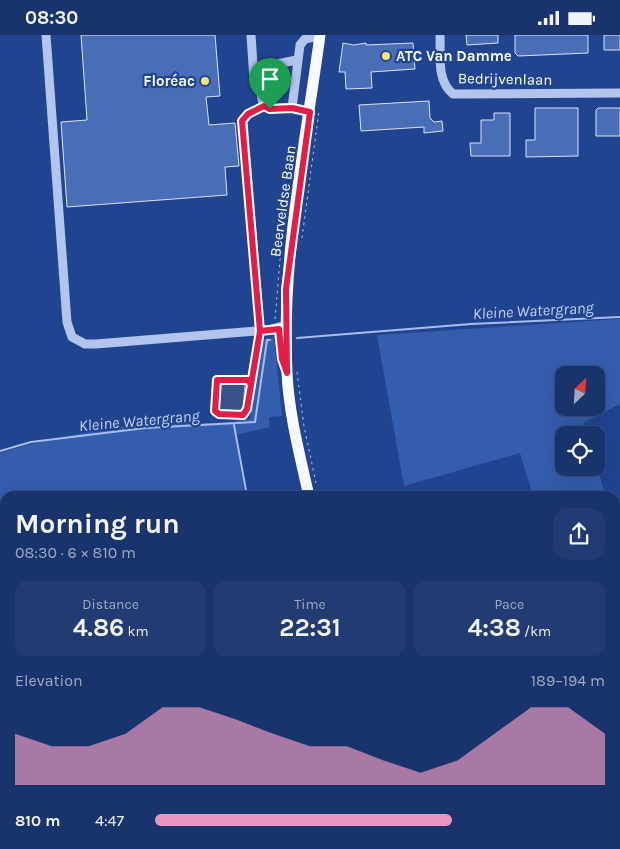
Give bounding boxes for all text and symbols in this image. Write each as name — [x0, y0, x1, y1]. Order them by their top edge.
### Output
text: 08:30 — [25, 7, 78, 29]
place label: ATC Van Damme — [396, 47, 512, 65]
marker: ATC Van Damme — [380, 50, 392, 62]
pin — [249, 58, 291, 109]
icon: arrive — [256, 65, 284, 93]
street label: Bedrijvenlaan — [458, 69, 552, 89]
place label: Floréac — [143, 72, 195, 90]
marker: Floréac — [199, 75, 211, 87]
street label: Beerveldse Baan — [266, 144, 300, 258]
water label: Kleine Watergrang — [472, 298, 595, 323]
north arrow — [555, 366, 605, 416]
map controls — [555, 366, 605, 476]
water label: Kleine Watergrang — [78, 406, 201, 435]
button: locate — [555, 426, 605, 476]
text: Morning run — [15, 507, 180, 540]
button: share — [553, 508, 605, 560]
text: 08:30 · 6 × 810 m — [15, 543, 136, 562]
text: Distance — [82, 596, 139, 613]
text: Time — [294, 596, 326, 613]
text: Pace — [494, 596, 524, 613]
text: 4.86 — [73, 613, 124, 642]
text: 22:31 — [279, 613, 341, 642]
text: 4:38 — [467, 613, 521, 642]
text: km — [124, 623, 149, 640]
text: /km — [521, 623, 551, 640]
text: Elevation — [15, 671, 83, 690]
text: 189–194 m — [531, 671, 605, 690]
text: 810 m — [15, 811, 60, 830]
text: 4:47 — [95, 811, 124, 830]

